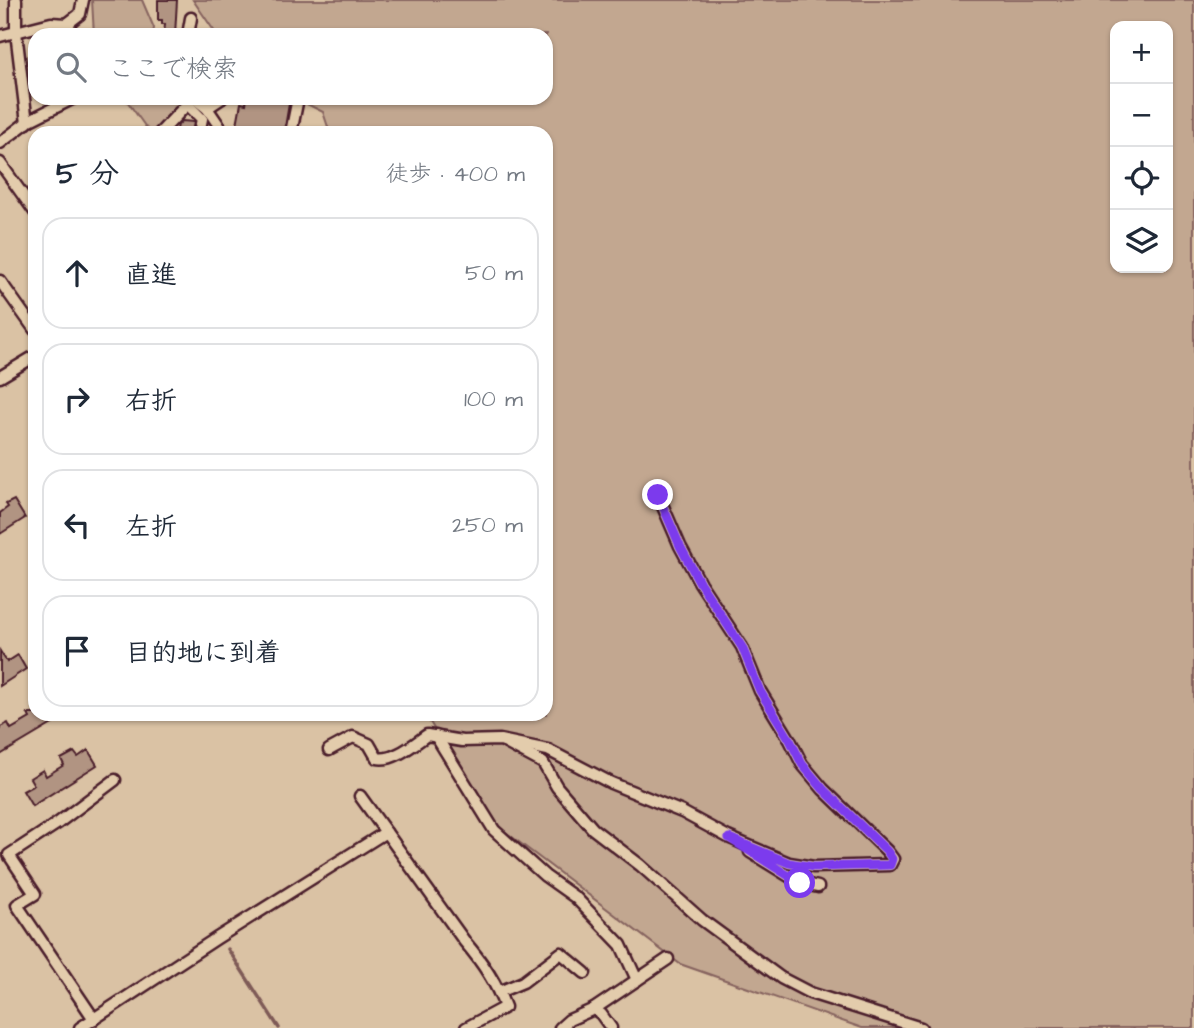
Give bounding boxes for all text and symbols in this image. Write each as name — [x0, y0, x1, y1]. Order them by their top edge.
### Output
map controls — [1110, 21, 1173, 273]
button: + — [1110, 21, 1173, 84]
search box — [28, 28, 553, 105]
icon: search — [52, 48, 90, 86]
text: ここで検索 — [108, 51, 238, 87]
button: − — [1110, 84, 1173, 147]
button: locate — [1110, 147, 1173, 210]
text: 5 分 — [56, 153, 119, 195]
text: 徒歩 · 400 m — [386, 158, 525, 190]
button: layers — [1110, 210, 1173, 273]
icon: ahead — [58, 254, 96, 292]
text: 直進 — [125, 257, 177, 293]
text: 50 m — [465, 257, 523, 289]
icon: right — [58, 380, 96, 418]
text: 右折 — [125, 383, 177, 419]
text: 100 m — [464, 383, 523, 415]
route end — [642, 479, 673, 510]
icon: left — [58, 506, 96, 544]
text: 左折 — [125, 509, 177, 545]
text: 250 m — [452, 509, 523, 541]
icon: arrive — [58, 632, 96, 670]
text: 目的地に到着 — [125, 635, 281, 671]
route start — [784, 867, 815, 898]

